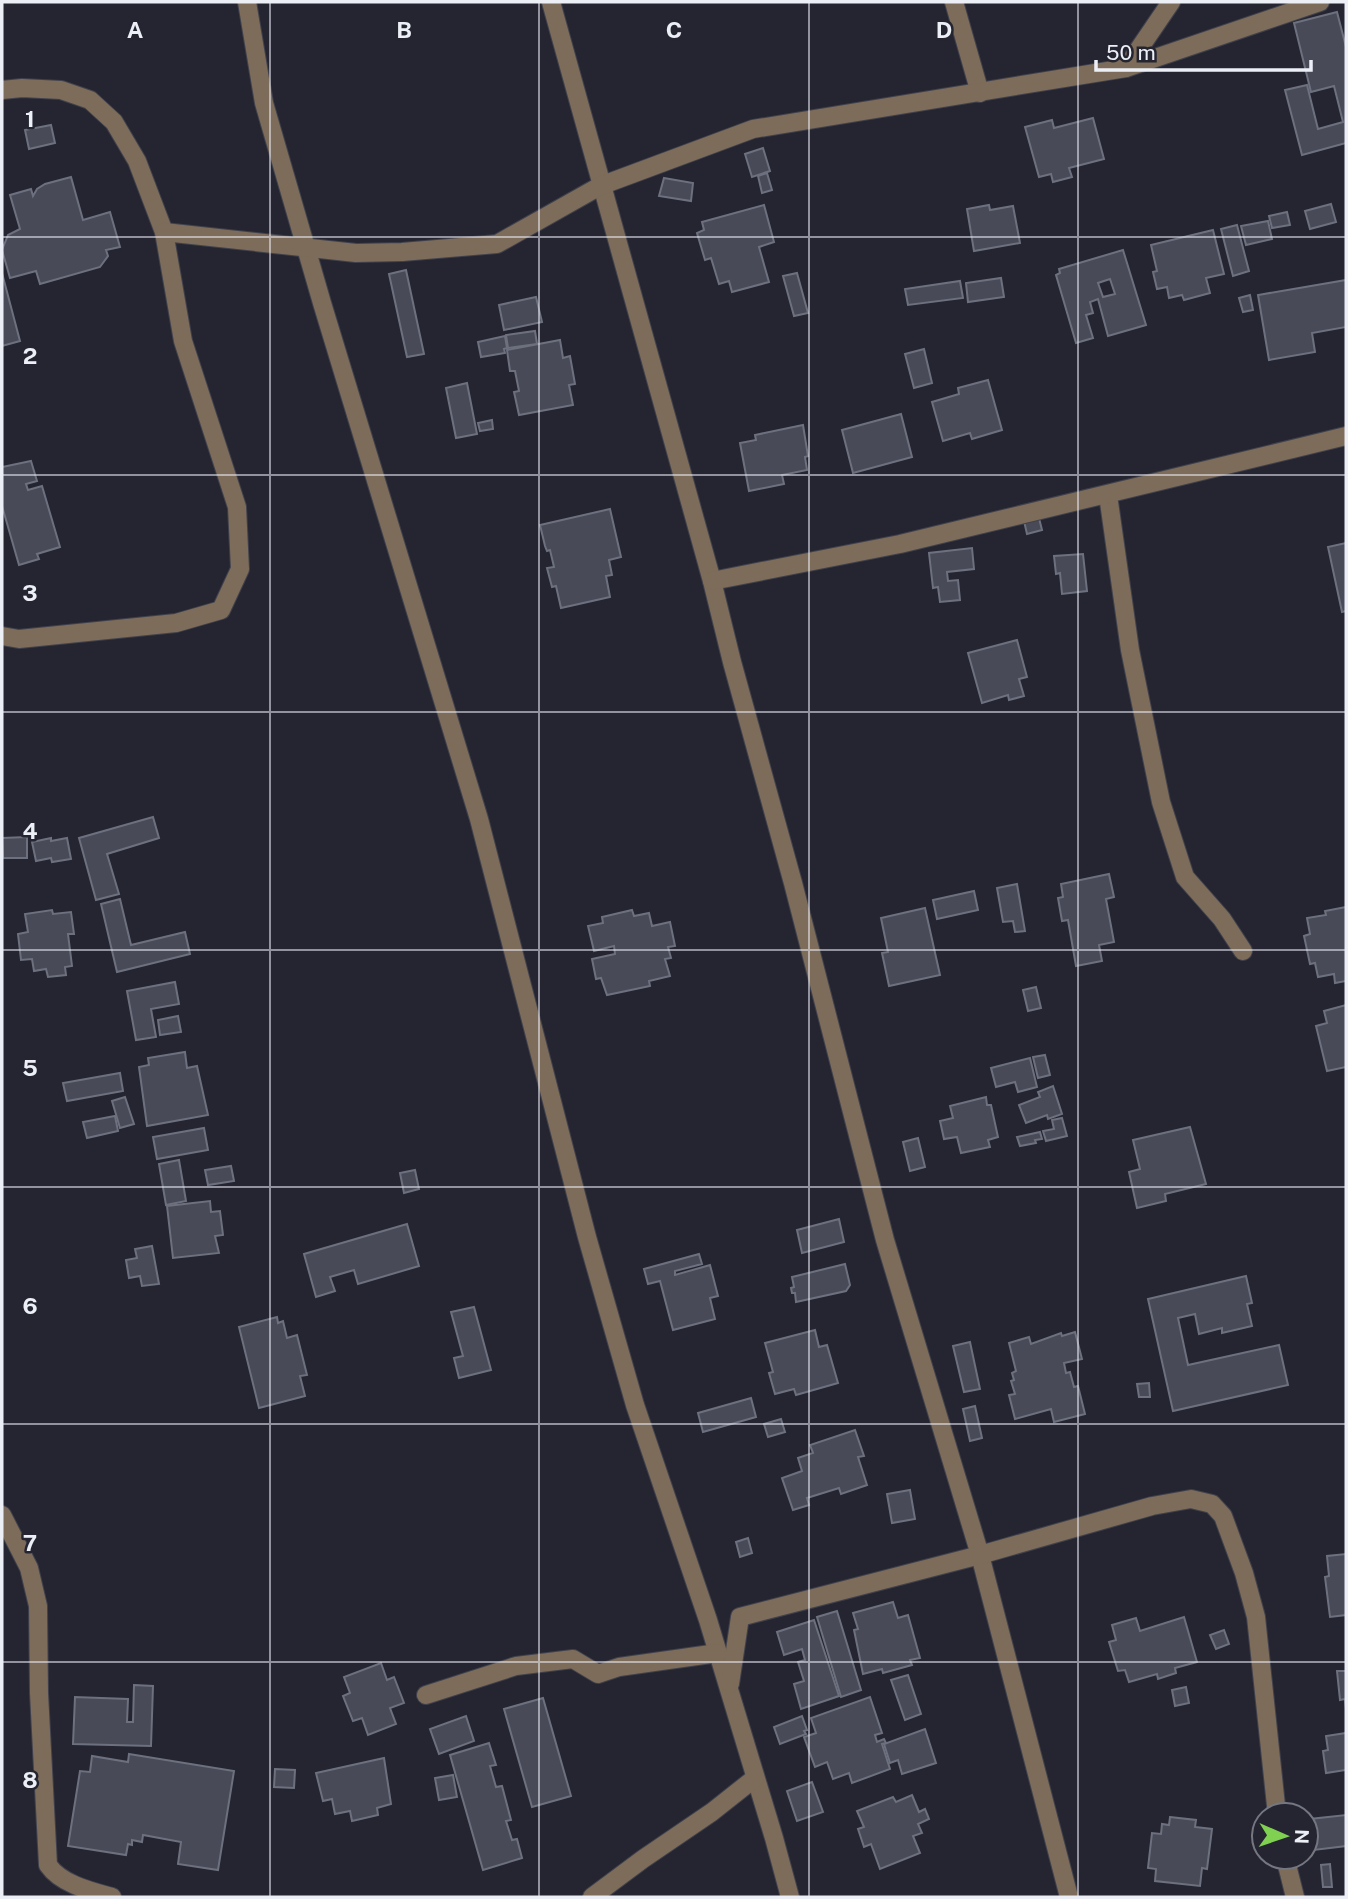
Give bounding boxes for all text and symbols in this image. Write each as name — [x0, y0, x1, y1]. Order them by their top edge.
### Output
text: A — [127, 16, 144, 43]
text: B — [396, 16, 412, 43]
text: C — [666, 16, 682, 43]
text: D — [936, 16, 952, 43]
scale bar — [1096, 28, 1311, 72]
text: 50 m — [1106, 40, 1156, 65]
text: 1 — [25, 105, 35, 132]
text: 2 — [23, 342, 37, 369]
text: 3 — [22, 579, 38, 606]
text: 4 — [22, 817, 38, 844]
text: 5 — [22, 1054, 38, 1081]
text: 6 — [22, 1292, 38, 1319]
text: 7 — [23, 1529, 37, 1556]
text: 8 — [22, 1766, 38, 1793]
north arrow — [1250, 1801, 1320, 1871]
text: N — [1291, 1829, 1313, 1844]

